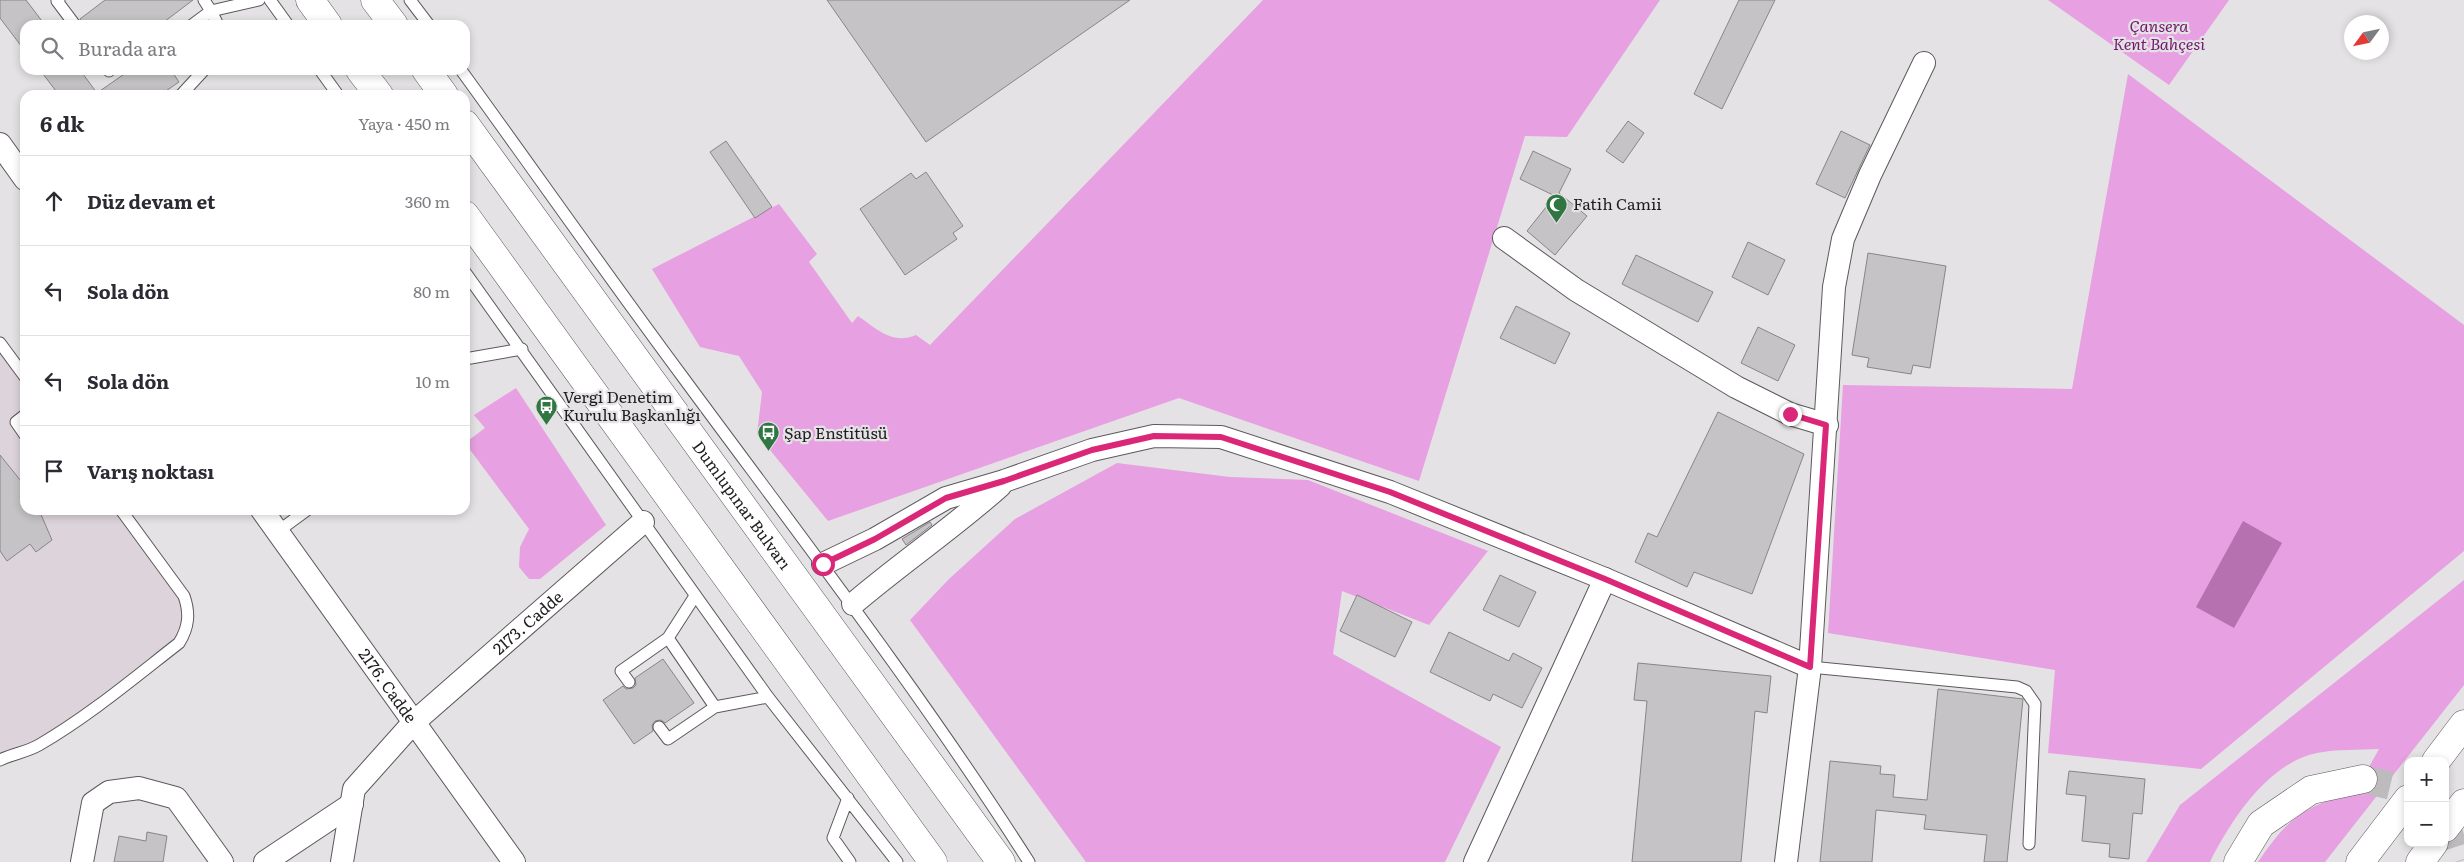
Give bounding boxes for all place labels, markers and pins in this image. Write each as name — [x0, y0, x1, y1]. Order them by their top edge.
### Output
place label: Fatih Camii — [1573, 191, 1662, 215]
mosque icon: Fatih Camii — [1545, 192, 1569, 223]
place label: Vergi Denetim Kurulu Başkanlığı — [563, 384, 701, 426]
bus stop icon: Vergi Denetim Kurulu Başkanlığı — [535, 394, 559, 425]
place label: Şap Enstitüsü — [784, 420, 888, 444]
bus stop icon: Şap Enstitüsü — [756, 421, 780, 452]

